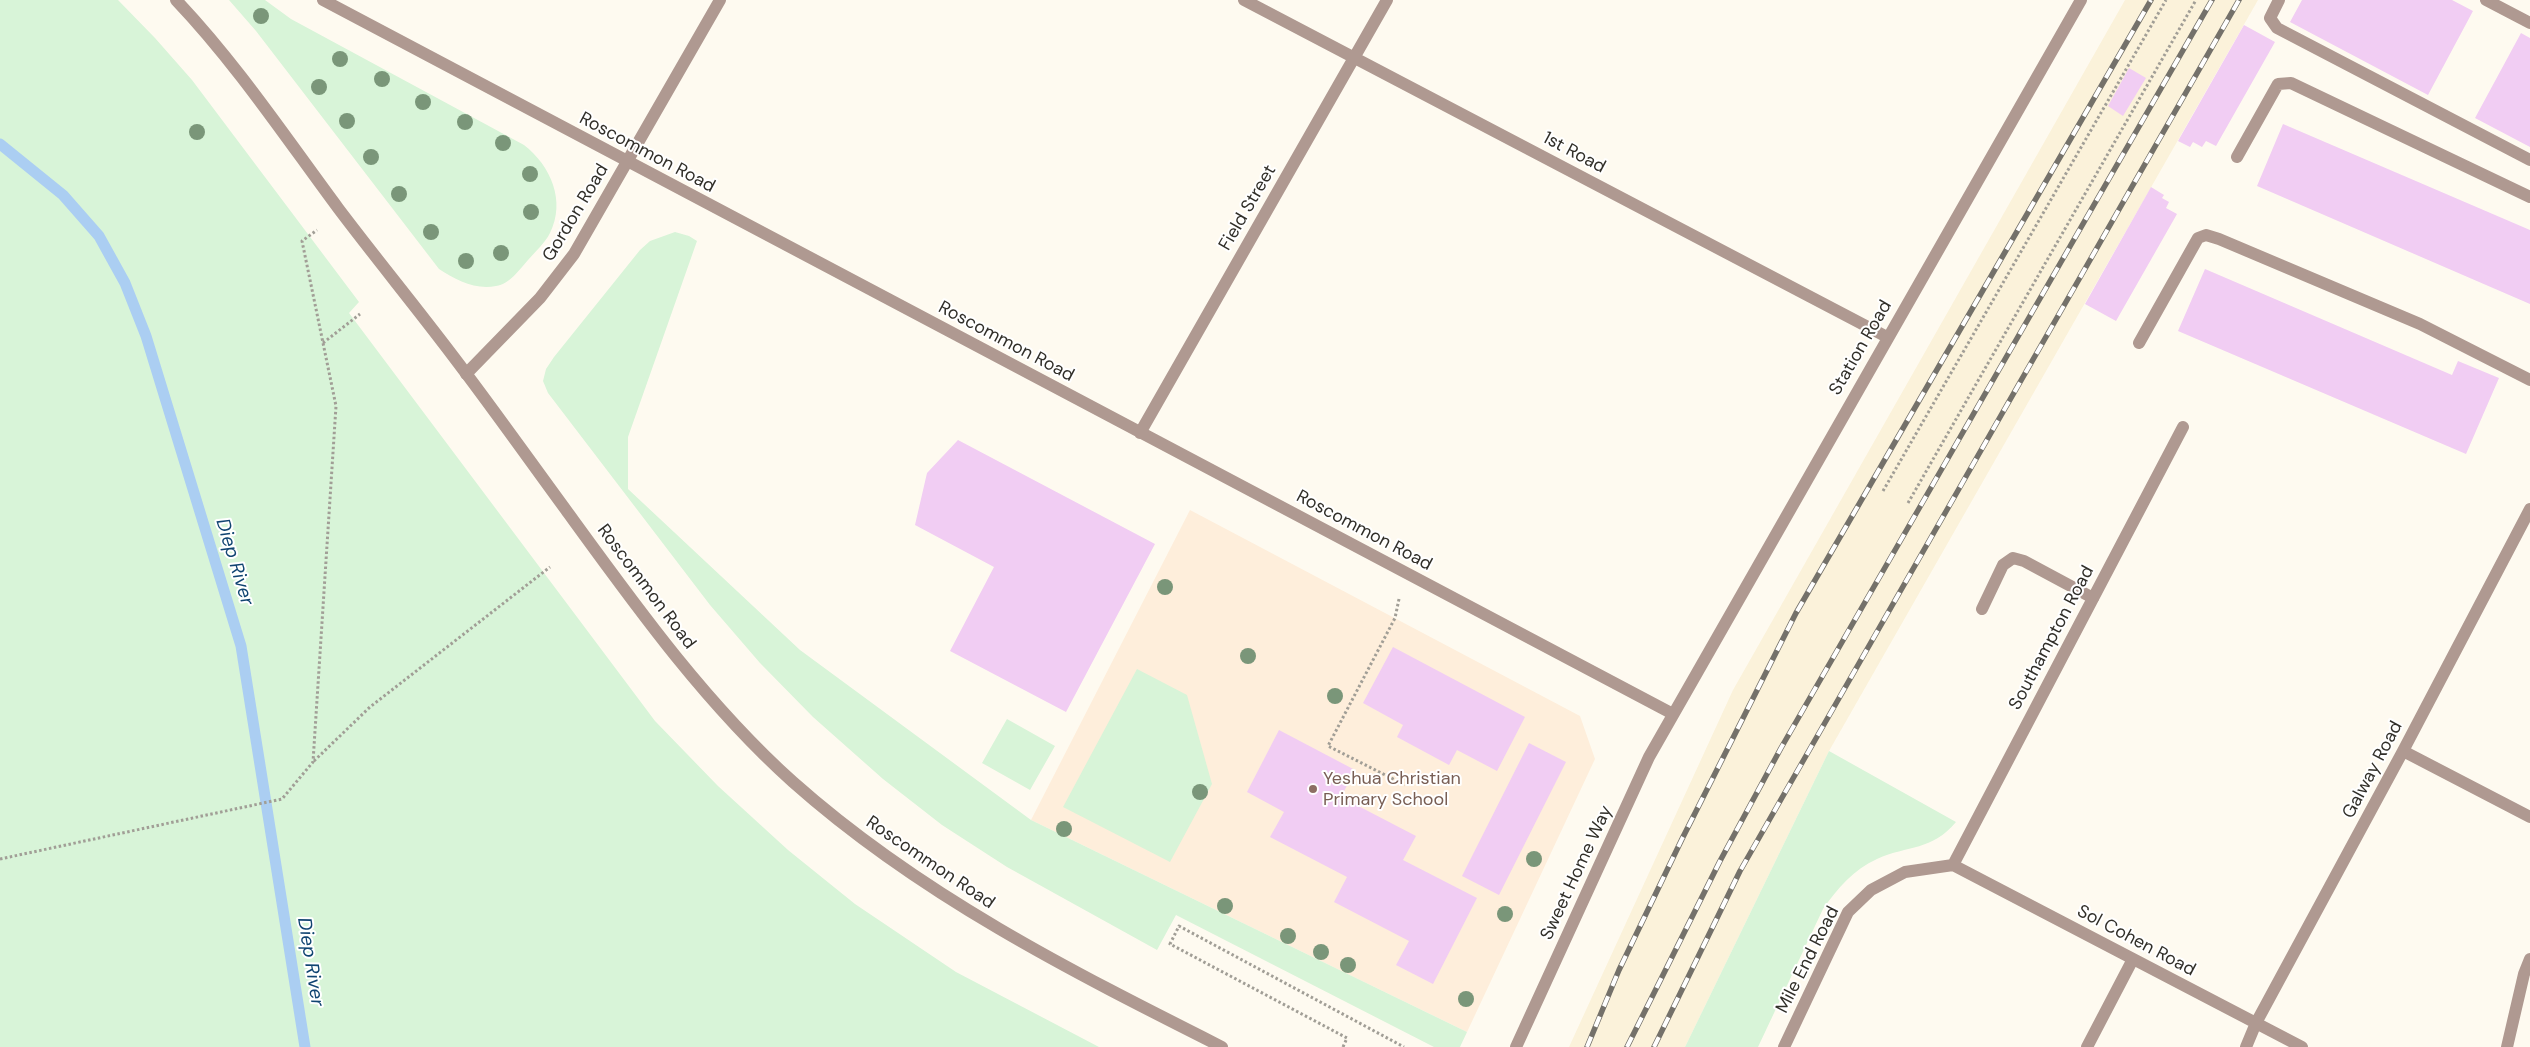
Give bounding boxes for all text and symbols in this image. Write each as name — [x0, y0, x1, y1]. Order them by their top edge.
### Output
street label: Roscommon Road — [575, 108, 719, 198]
street label: 1st Road — [1539, 128, 1609, 178]
street label: Gordon Road — [539, 160, 613, 266]
street label: Field Street — [1215, 161, 1281, 255]
street label: Roscommon Road — [934, 297, 1078, 387]
street label: Station Road — [1825, 297, 1897, 399]
street label: Roscommon Road — [1292, 486, 1436, 576]
water label: Diep River — [210, 516, 258, 608]
street label: Roscommon Road — [592, 520, 700, 654]
street label: Southampton Road — [2005, 562, 2099, 714]
street label: Galway Road — [2338, 718, 2408, 822]
place label: Yeshua Christian Primary School — [1323, 768, 1461, 811]
marker: Yeshua Christian Primary School — [1307, 783, 1319, 795]
street label: Sweet Home Way — [1536, 802, 1618, 944]
street label: Roscommon Road — [862, 812, 998, 914]
street label: Sol Cohen Road — [2073, 901, 2199, 981]
street label: Mile End Road — [1772, 903, 1844, 1017]
water label: Diep River — [292, 916, 328, 1008]

